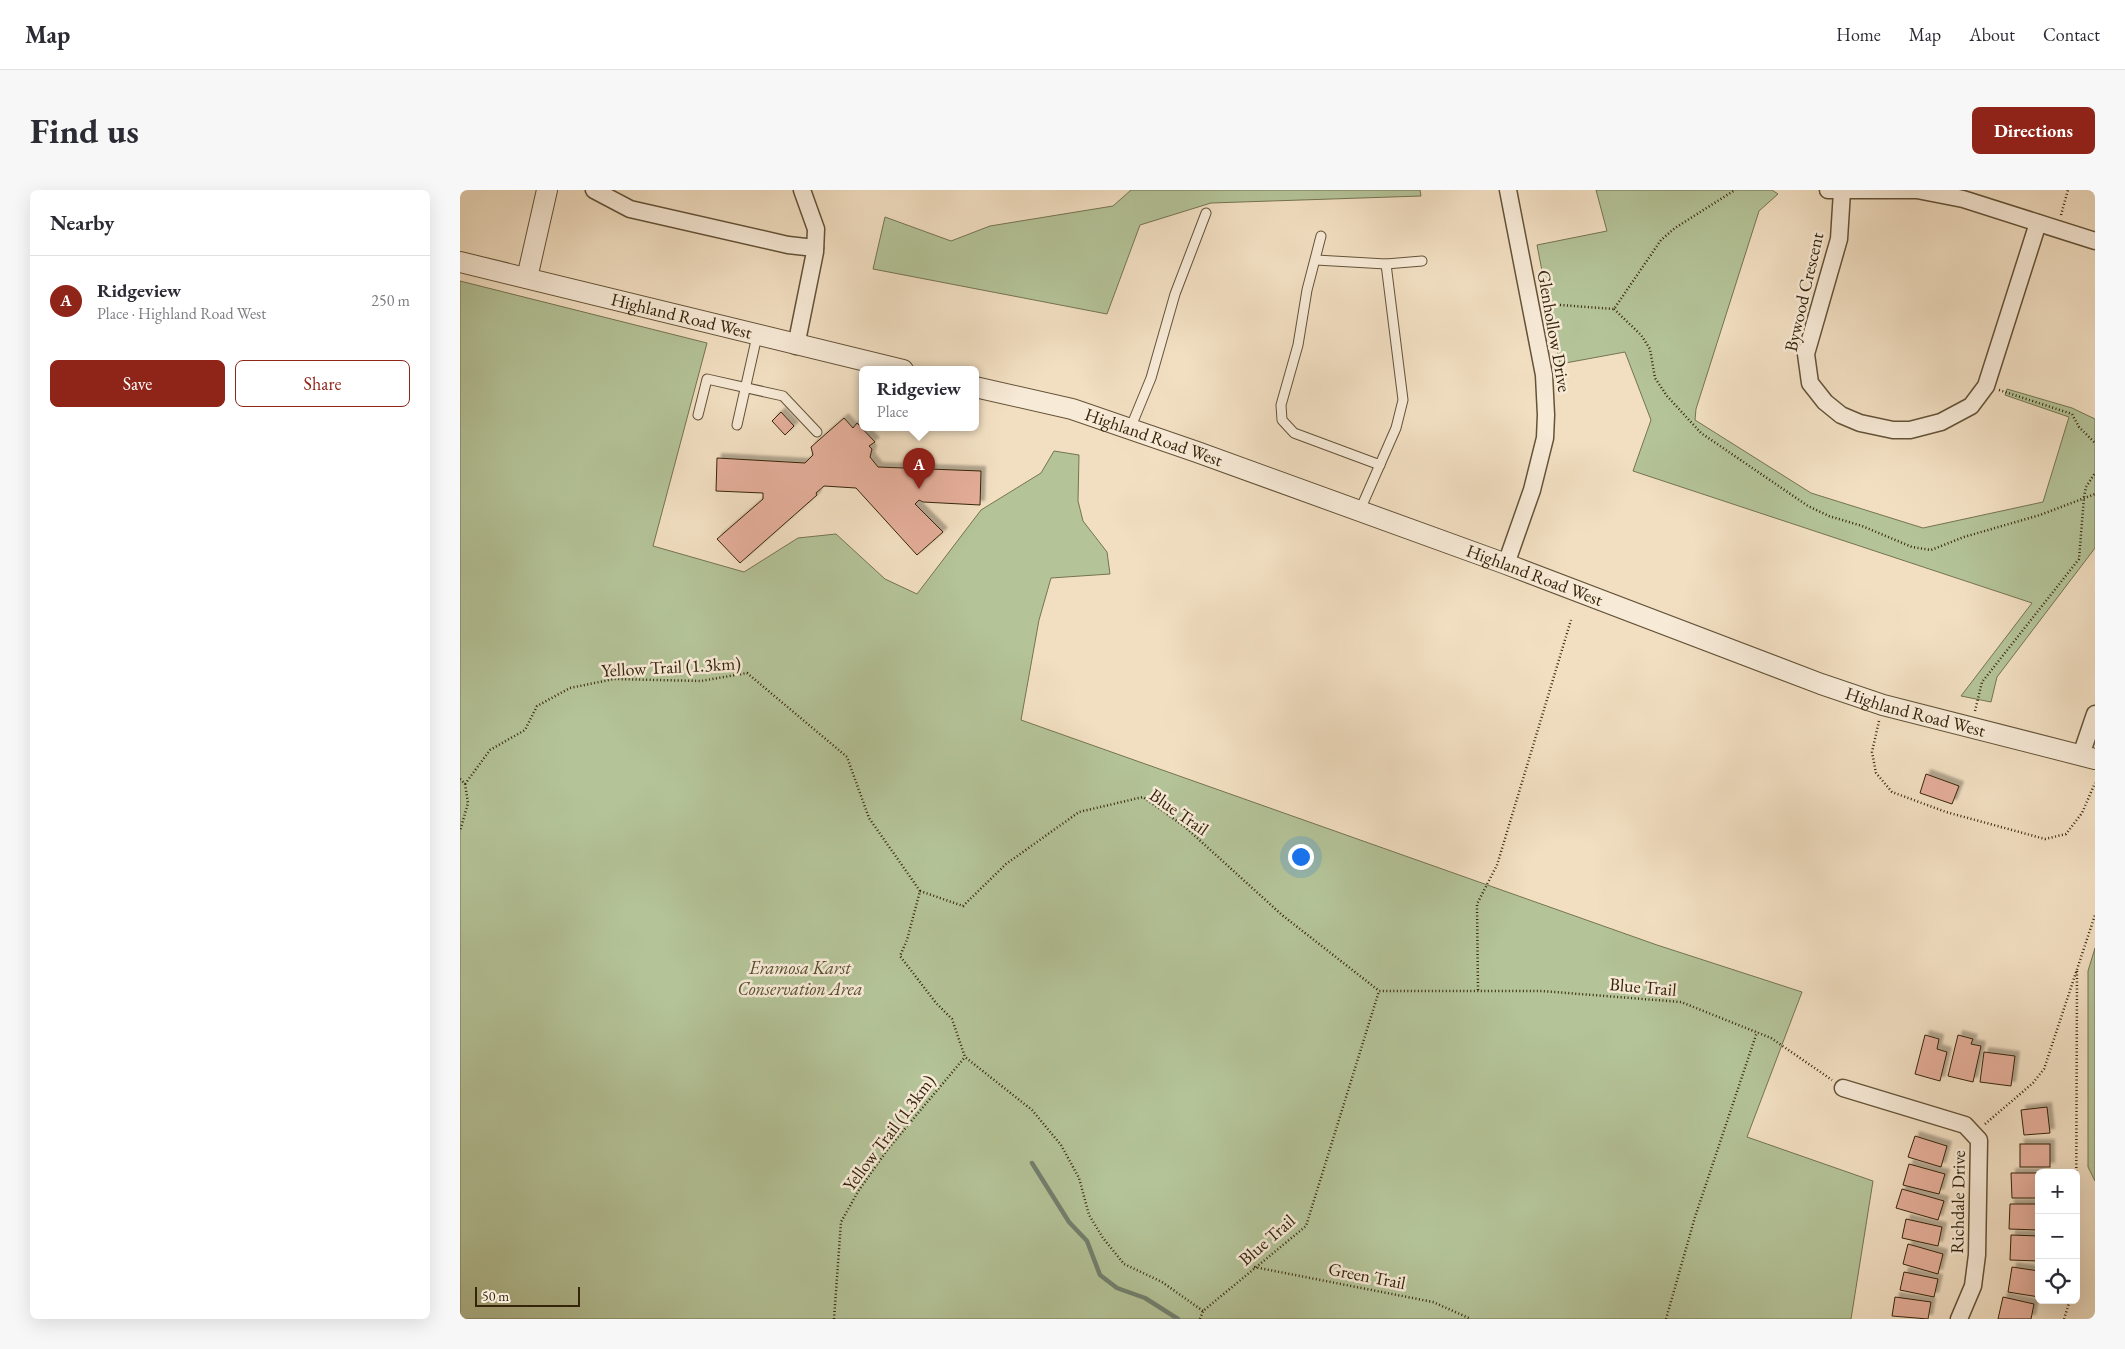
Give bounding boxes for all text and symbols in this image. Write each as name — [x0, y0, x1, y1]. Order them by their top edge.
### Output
text: Map — [25, 19, 70, 50]
text: Home — [1836, 23, 1881, 46]
text: Map — [1909, 23, 1941, 46]
text: About — [1969, 23, 2015, 46]
text: Contact — [2043, 23, 2100, 46]
button: Directions — [1972, 107, 2095, 154]
text: Find us — [30, 108, 139, 153]
text: Nearby — [50, 209, 114, 236]
street label: Bywood Crescent — [1779, 230, 1828, 354]
street label: Glenhollow Drive — [1532, 268, 1577, 394]
text: Ridgeview — [97, 278, 181, 303]
street label: Highland Road West — [609, 287, 755, 344]
text: A — [60, 290, 72, 311]
text: 250 m — [371, 290, 410, 311]
text: Place · Highland Road West — [97, 303, 266, 324]
button: Save — [50, 360, 225, 407]
button: Share — [235, 360, 410, 407]
popup — [859, 366, 979, 431]
text: Ridgeview — [877, 376, 961, 401]
text: Place — [877, 401, 908, 422]
street label: Highland Road West — [1082, 402, 1226, 472]
pin: A — [903, 448, 935, 489]
street label: Highland Road West — [1463, 539, 1607, 611]
street label: Yellow Trail (1.3km) — [601, 651, 741, 682]
street label: Highland Road West — [1842, 681, 1988, 742]
street label: Blue Trail — [1145, 783, 1213, 840]
your location — [1288, 844, 1314, 870]
park label: Eramosa Karst Conservation Area — [737, 956, 863, 1000]
street label: Blue Trail — [1609, 972, 1678, 1001]
street label: Yellow Trail (1.3km) — [837, 1070, 940, 1195]
street label: Richdale Drive — [1945, 1150, 1970, 1254]
map controls — [2035, 1169, 2080, 1304]
button: + — [2035, 1169, 2080, 1214]
street label: Blue Trail — [1234, 1209, 1300, 1270]
button: − — [2035, 1214, 2080, 1259]
street label: Green Trail — [1326, 1257, 1408, 1294]
button: locate — [2035, 1259, 2080, 1304]
scale bar — [475, 1284, 580, 1307]
text: 50 m — [482, 1287, 509, 1305]

